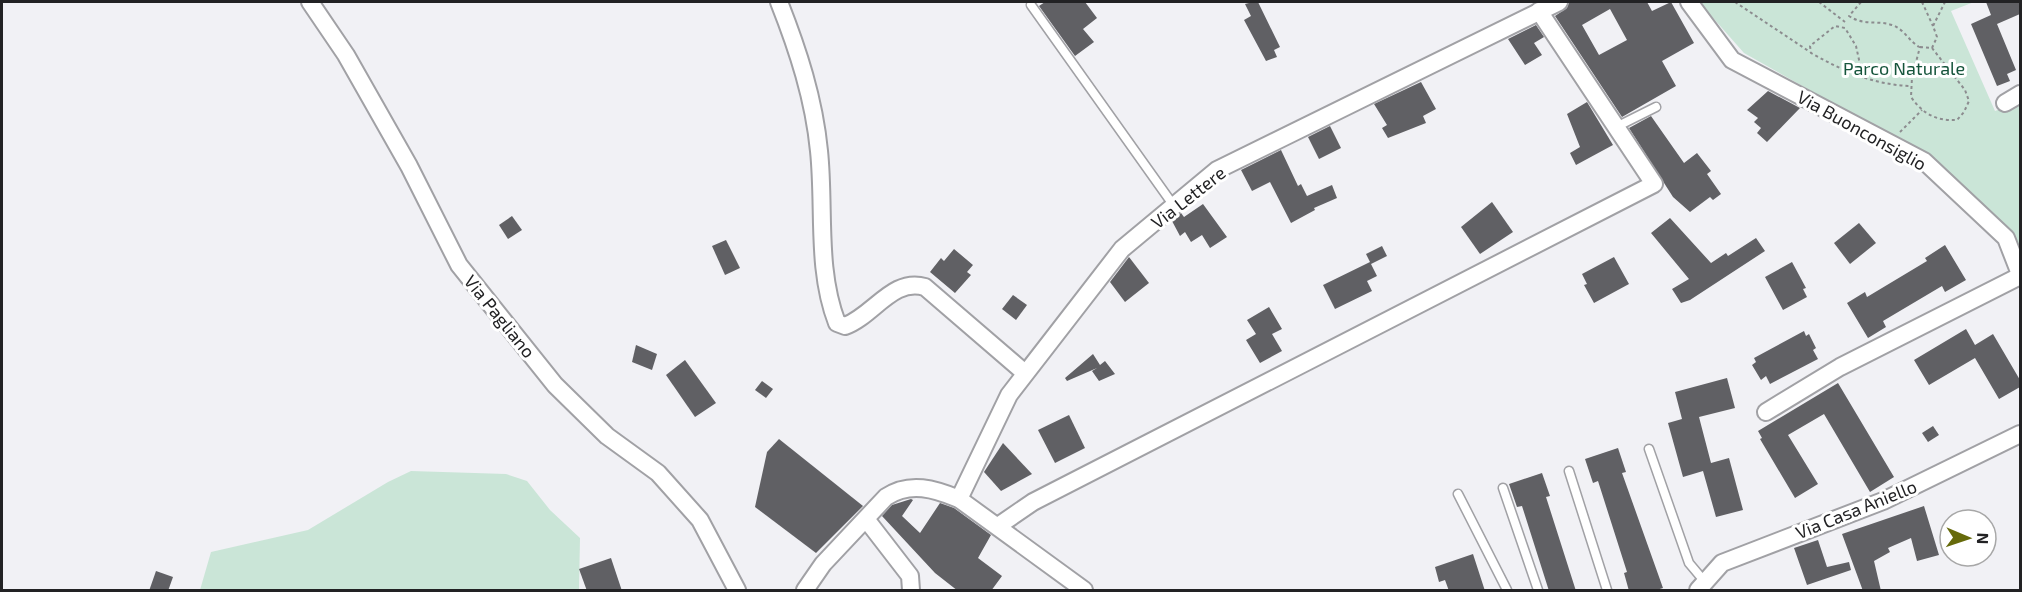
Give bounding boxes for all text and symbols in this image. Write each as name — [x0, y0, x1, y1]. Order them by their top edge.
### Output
park label: Parco Naturale — [1843, 57, 1965, 79]
street label: Via Buonconsiglio — [1793, 85, 1931, 175]
street label: Via Lettere — [1146, 161, 1230, 233]
street label: Via Pagliano — [460, 270, 540, 362]
street label: Via Casa Aniello — [1792, 475, 1920, 543]
north arrow — [1938, 508, 1998, 568]
text: N — [1974, 532, 1993, 545]

